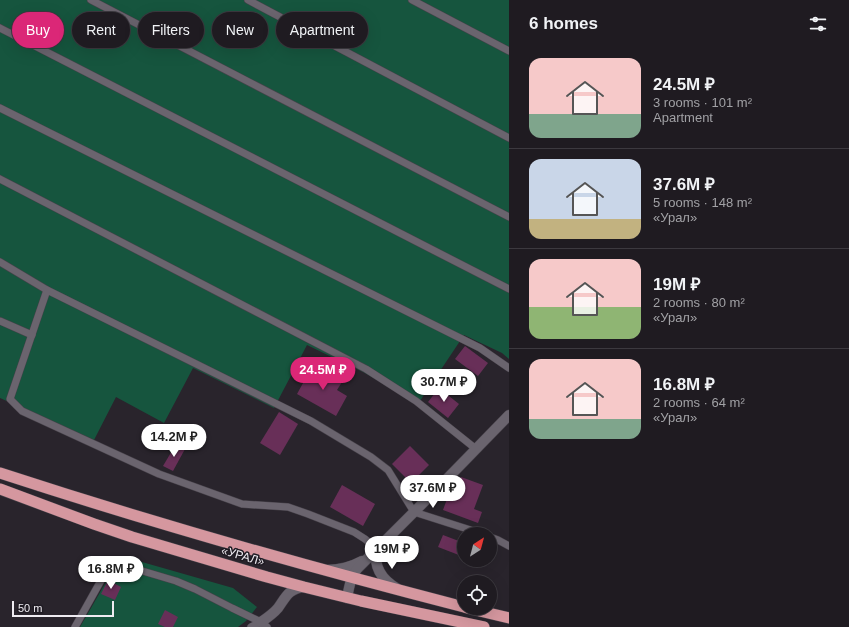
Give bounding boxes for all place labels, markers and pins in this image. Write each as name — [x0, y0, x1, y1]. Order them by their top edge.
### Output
pin: 24.5M ₽ — [286, 357, 360, 391]
pin: 30.7M ₽ — [407, 369, 481, 403]
pin: 14.2M ₽ — [137, 424, 211, 458]
pin: 37.6M ₽ — [396, 475, 470, 509]
pin: 19M ₽ — [364, 536, 420, 570]
pin: 16.8M ₽ — [74, 556, 148, 590]

